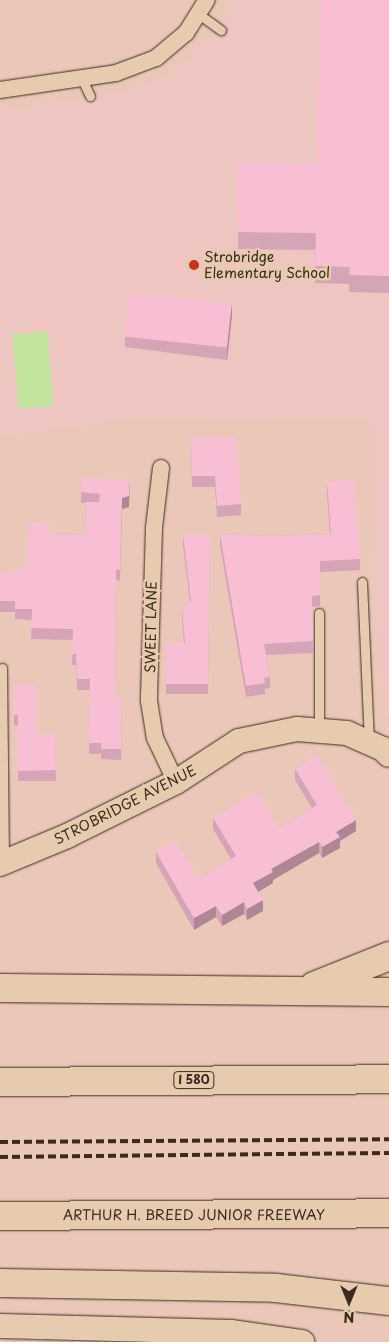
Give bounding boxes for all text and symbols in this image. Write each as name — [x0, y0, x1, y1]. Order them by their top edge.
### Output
place label: Strobridge Elementary School — [204, 249, 330, 282]
marker: Strobridge Elementary School — [188, 259, 200, 271]
street label: SWEET LANE — [142, 580, 160, 674]
street label: STROBRIDGE AVENUE — [51, 762, 199, 848]
road number: I 580 — [173, 1070, 215, 1090]
street label: ARTHUR H. BREED JUNIOR FREEWAY — [63, 1207, 325, 1223]
north arrow — [324, 1277, 374, 1327]
text: N — [343, 1307, 355, 1328]

